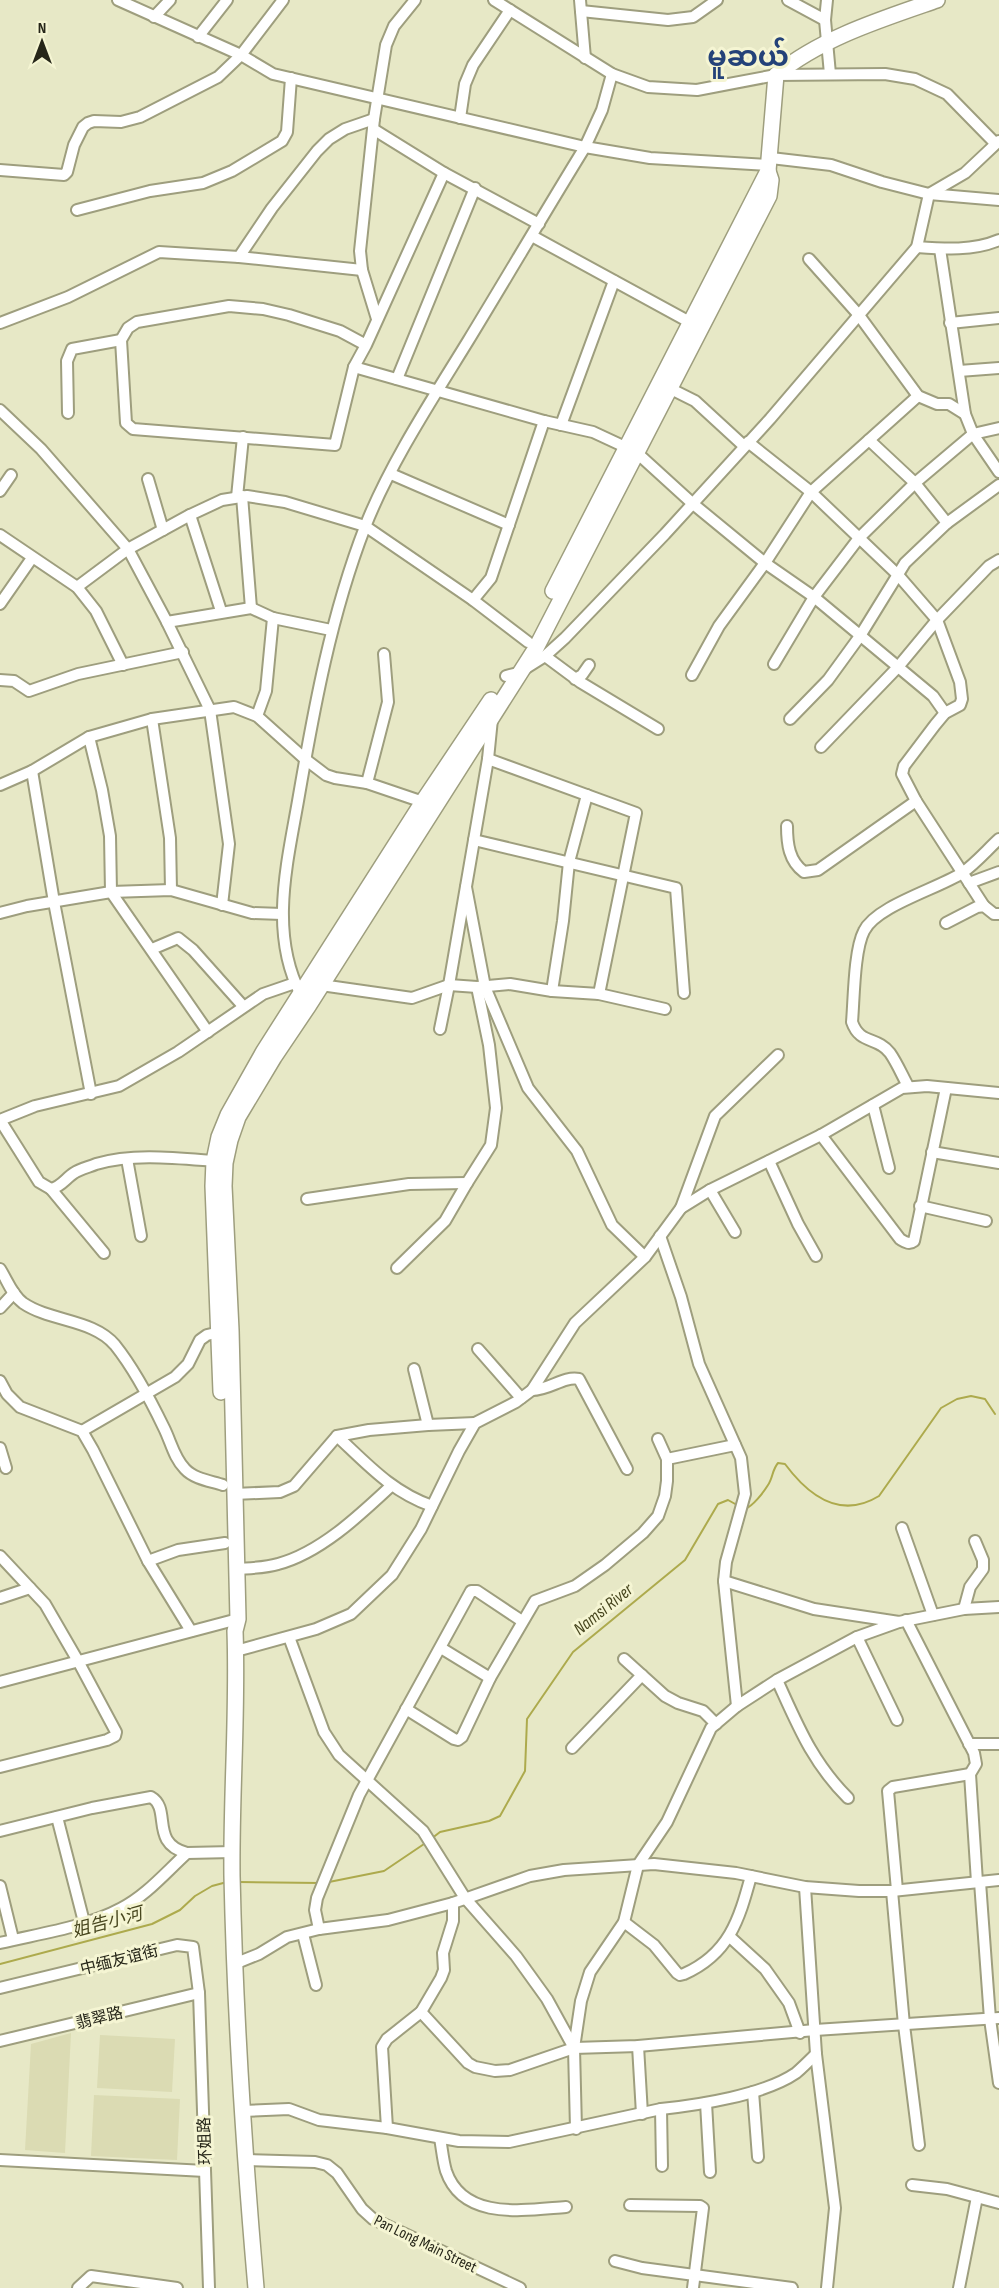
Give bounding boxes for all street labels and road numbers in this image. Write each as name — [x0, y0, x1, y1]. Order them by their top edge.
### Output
street label: 中缅友谊街 — [78, 1942, 160, 1979]
street label: 翡翠路 — [74, 2003, 125, 2033]
street label: 环姐路 — [195, 2117, 216, 2165]
street label: Pan Long Main Street — [371, 2211, 480, 2277]

